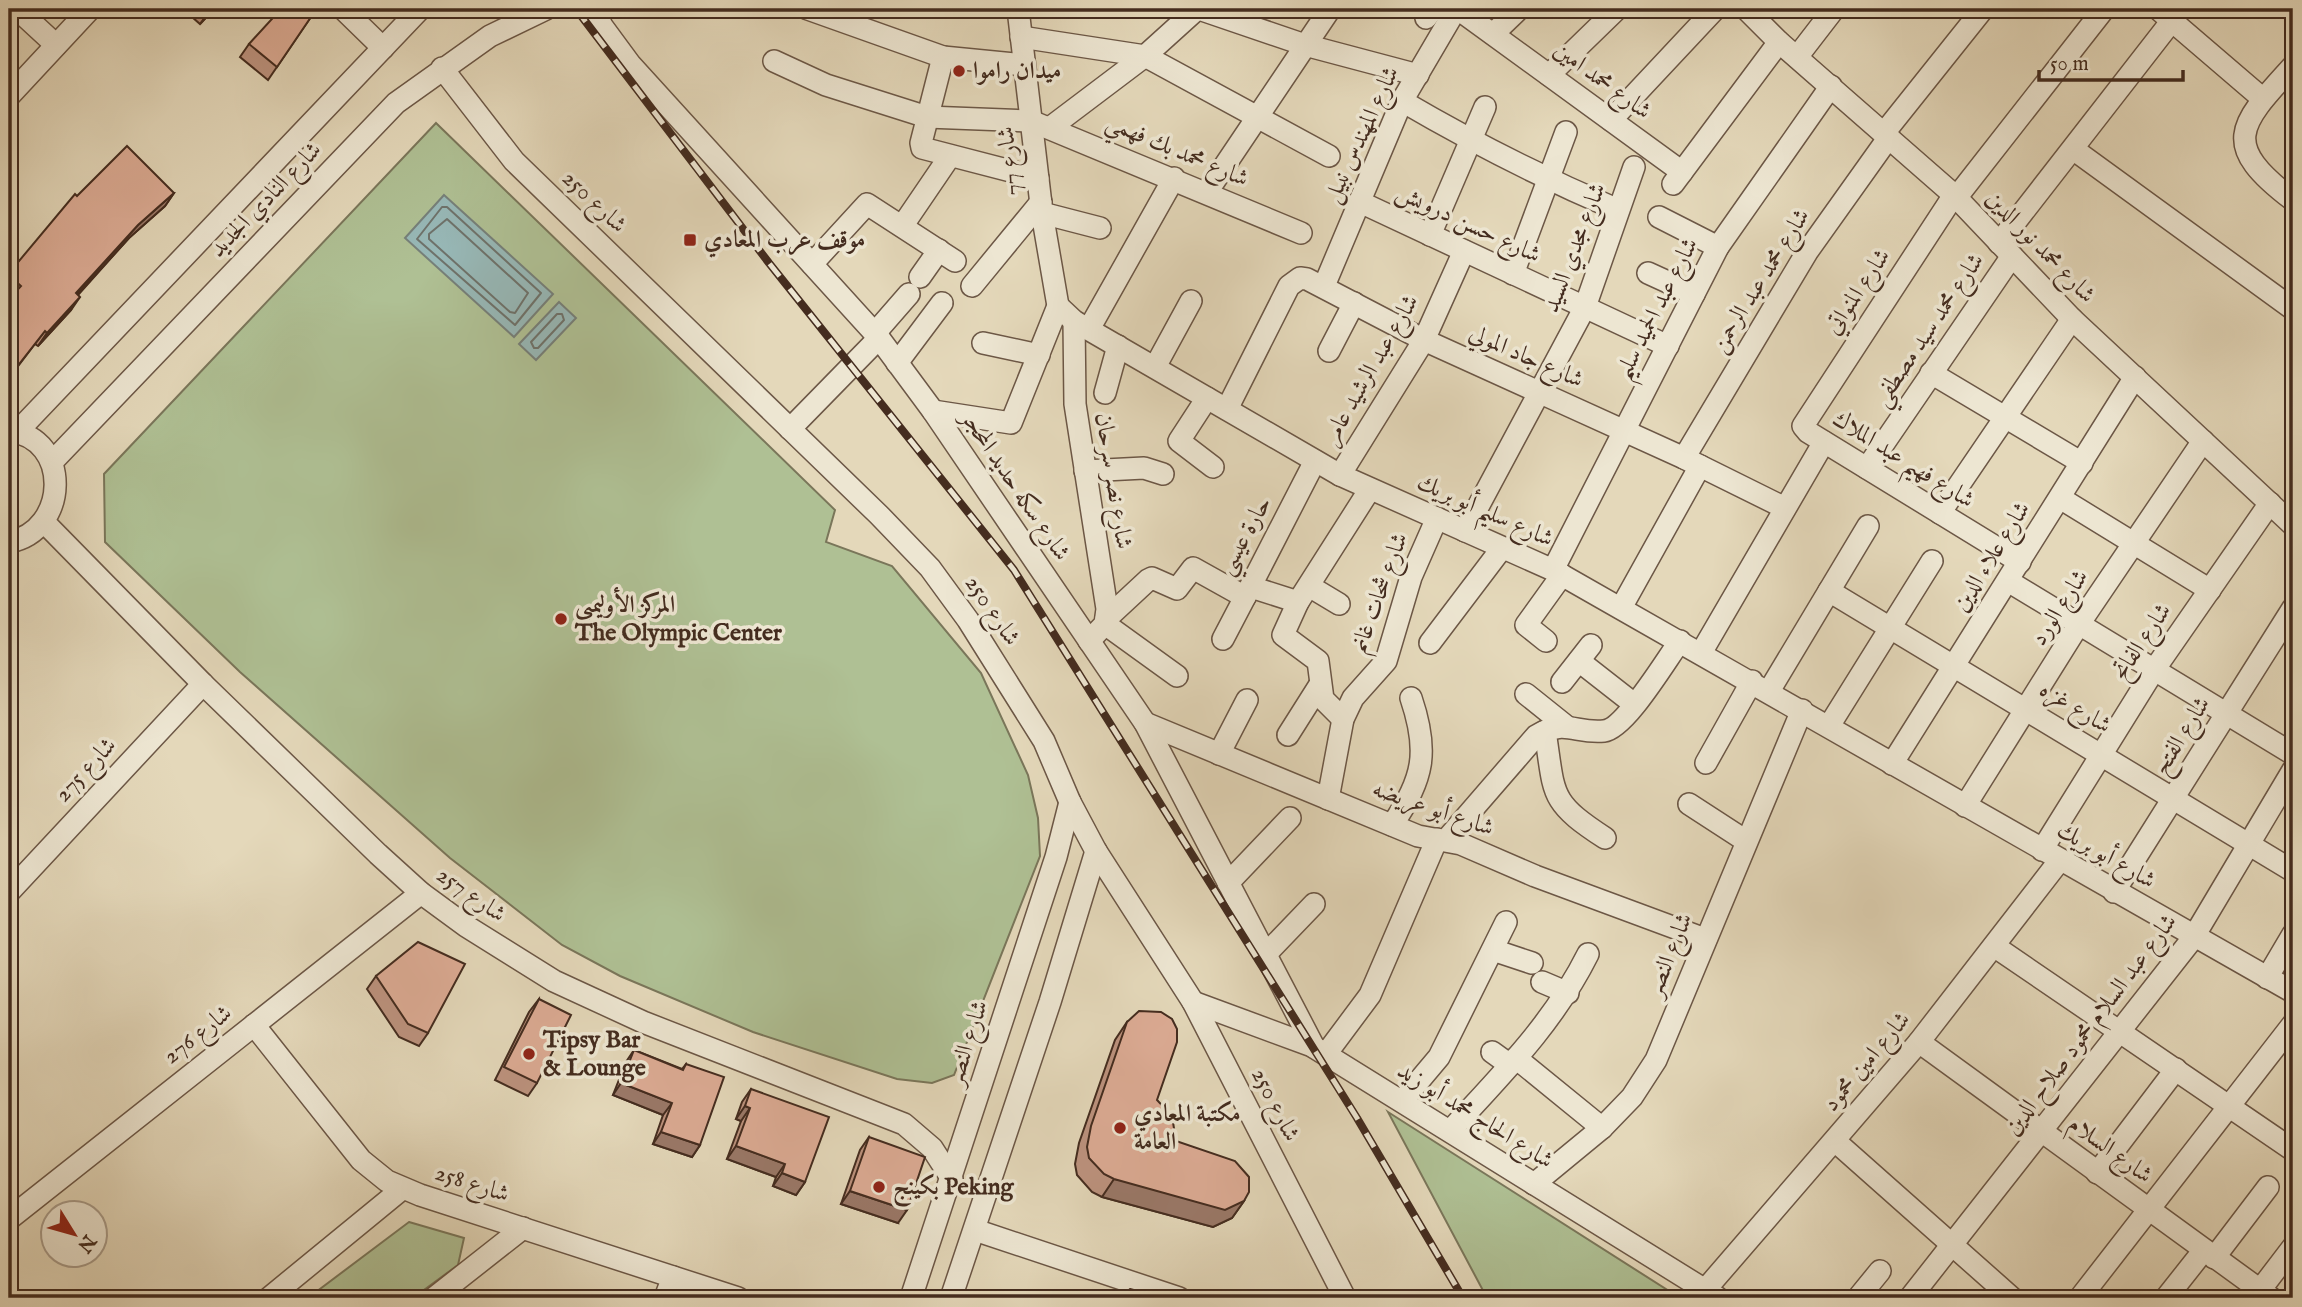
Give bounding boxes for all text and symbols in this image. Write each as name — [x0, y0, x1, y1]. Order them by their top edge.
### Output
street label: شارع محمد امين — [1545, 35, 1657, 129]
scale bar — [2039, 38, 2183, 82]
text: 50 m — [2050, 51, 2089, 78]
place label: ميدان راموا — [973, 56, 1061, 87]
street label: شارع المهندس نبيل — [1317, 62, 1410, 210]
marker: ميدان راموا — [951, 63, 967, 79]
street label: شارع محمد بك فهمي — [1099, 107, 1253, 201]
street label: شارع 77 — [990, 124, 1033, 197]
street label: شارع النادي الجديد — [203, 136, 331, 267]
street label: شارع 250 — [553, 164, 633, 243]
street label: شارع حسن درويش — [1389, 177, 1545, 274]
street label: شارع مجدي السيد — [1536, 179, 1617, 318]
street label: شارع محمد نور الدين — [1976, 184, 2102, 312]
street label: شارع محمد عبد الرحمن — [1704, 203, 1820, 361]
place label: موقف عرب المعادي — [704, 225, 865, 258]
marker: موقف عرب المعادي — [682, 232, 698, 248]
street label: شارع عبد الحميد سليم — [1608, 233, 1712, 389]
street label: شارع المنواتي — [1818, 243, 1901, 343]
street label: شارع محمد سيد مصطفي — [1866, 247, 1997, 416]
street label: شارع عبد الرشيد عامر — [1315, 289, 1429, 452]
street label: شارع جاد المولي — [1463, 318, 1588, 399]
street label: شارع سكه حديد المحجر — [949, 402, 1077, 569]
street label: شارع فهيم عبد الملاك — [1822, 404, 1980, 522]
street label: شارع نصر سرحان — [1084, 411, 1139, 552]
street label: شارع سليم أبو بريك — [1409, 464, 1559, 561]
street label: حارة عيسي — [1211, 491, 1284, 583]
street label: شارع علاء الدين — [1946, 496, 2041, 620]
street label: شارع شحات غانم — [1344, 529, 1420, 659]
street label: شارع الورد — [2024, 564, 2099, 654]
street label: شارع 250 — [955, 570, 1027, 654]
place label: المركز الأوليمبى The Olympic Center — [574, 586, 782, 649]
street label: شارع الفاتح — [2105, 598, 2181, 688]
marker: المركز الأوليمبى The Olympic Center — [553, 611, 569, 627]
street label: شارع غزه — [2032, 674, 2117, 744]
street label: شارع الفتح — [2146, 691, 2221, 783]
street label: شارع 275 — [48, 731, 126, 811]
street label: شارع أبو عريضه — [1367, 771, 1499, 847]
street label: شارع أبو بريك — [2049, 813, 2163, 899]
street label: شارع 257 — [428, 860, 512, 933]
street label: شارع عبد السلام محمود صلاح الدين — [1997, 908, 2188, 1145]
street label: شارع النصر — [1638, 909, 1704, 1005]
street label: شارع النصر — [939, 997, 999, 1093]
street label: شارع 276 — [157, 998, 241, 1074]
street label: شارع امين محمود — [1816, 1005, 1920, 1120]
place label: Tipsy Bar & Lounge — [542, 1025, 646, 1084]
marker: Tipsy Bar & Lounge — [521, 1046, 537, 1062]
street label: شارع الحاج محمد أبو زيد — [1389, 1053, 1561, 1180]
street label: شارع 250 — [1241, 1063, 1307, 1148]
place label: مكتبة المعادي العامة — [1134, 1099, 1241, 1158]
street label: شارع السلام — [2059, 1109, 2158, 1194]
marker: مكتبة المعادي العامة — [1112, 1120, 1128, 1136]
street label: شارع 258 — [430, 1157, 513, 1213]
place label: بكينج Peking — [893, 1172, 1015, 1208]
marker: بكينج Peking — [871, 1179, 887, 1195]
north arrow — [38, 1198, 108, 1268]
text: N — [71, 1228, 101, 1257]

